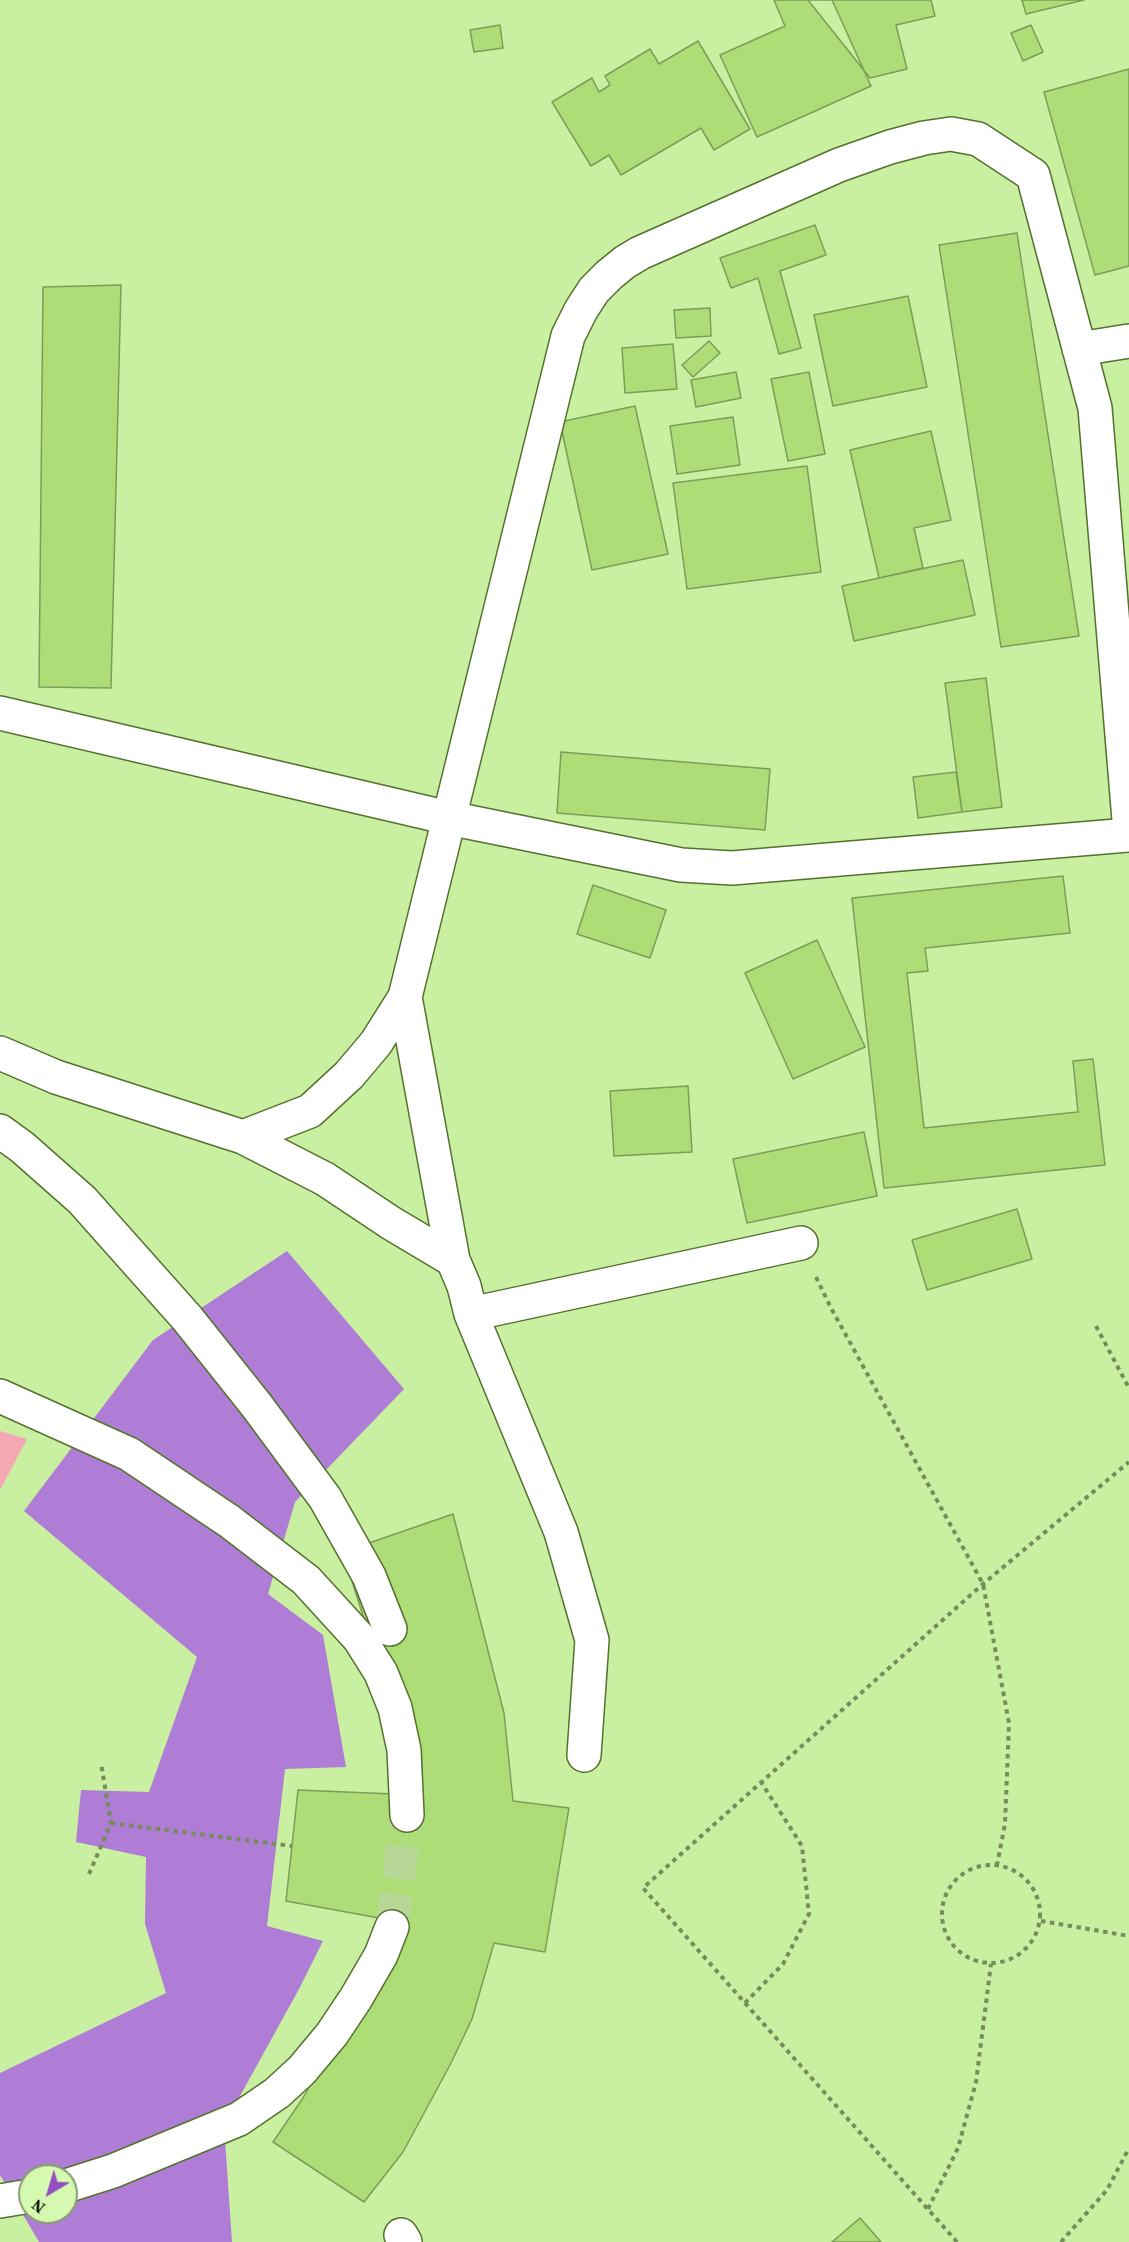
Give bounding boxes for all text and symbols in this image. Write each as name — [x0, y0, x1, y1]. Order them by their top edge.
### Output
north arrow — [18, 2164, 78, 2224]
text: N — [27, 2194, 50, 2219]

